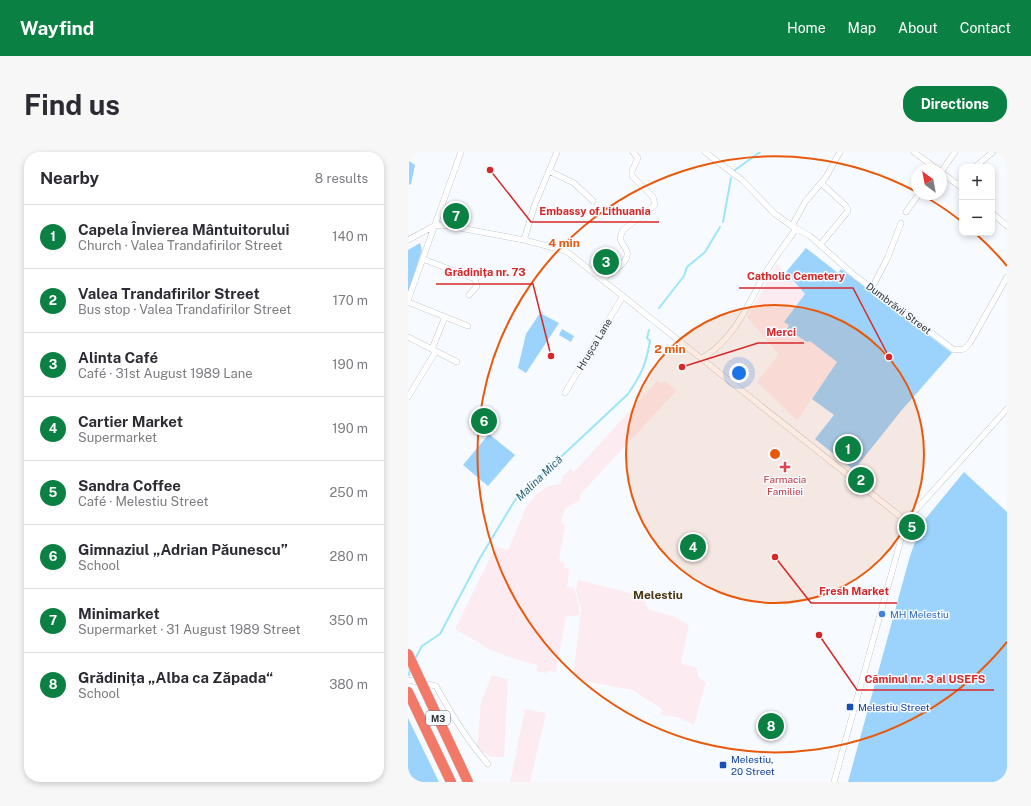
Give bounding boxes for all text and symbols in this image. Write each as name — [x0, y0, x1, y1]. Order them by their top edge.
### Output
text: Wayfind — [20, 17, 94, 39]
text: Home — [787, 20, 826, 36]
text: Map — [848, 20, 876, 36]
text: About — [898, 20, 938, 36]
text: Contact — [960, 20, 1011, 36]
button: Directions — [903, 86, 1007, 122]
text: Find us — [24, 88, 120, 121]
north arrow — [911, 164, 947, 200]
map controls — [959, 164, 995, 236]
button: + — [959, 164, 995, 200]
text: Nearby — [40, 168, 99, 188]
text: 8 results — [315, 171, 368, 186]
callout: Embassy of Lithuania — [531, 199, 659, 222]
button: − — [959, 200, 995, 236]
pin: 7 — [443, 201, 469, 231]
text: Embassy of Lithuania — [539, 205, 651, 217]
text: Capela Învierea Mântuitorului — [78, 221, 289, 238]
text: 1 — [50, 229, 56, 244]
text: 140 m — [332, 229, 368, 244]
text: 4 min — [548, 236, 580, 250]
text: Church · Valea Trandafirilor Street — [78, 238, 283, 253]
pin: 3 — [593, 247, 619, 277]
callout: Grădinița nr. 73 — [436, 261, 533, 284]
callout: Catholic Cemetery — [739, 265, 853, 288]
text: Grădinița nr. 73 — [444, 266, 526, 278]
text: Catholic Cemetery — [747, 270, 846, 282]
street label: Dumbrăvii Street — [864, 280, 934, 336]
text: Valea Trandafirilor Street — [78, 285, 260, 302]
text: 2 — [49, 293, 57, 308]
text: 170 m — [333, 293, 368, 308]
text: Bus stop · Valea Trandafirilor Street — [78, 302, 291, 317]
street label: Hrușca Lane — [574, 316, 614, 372]
callout: Merci — [758, 320, 804, 343]
text: Merci — [766, 326, 796, 338]
text: 2 min — [654, 342, 686, 356]
text: Alinta Café — [78, 349, 158, 366]
text: 3 — [49, 357, 57, 372]
text: 190 m — [332, 357, 368, 372]
your location — [729, 363, 749, 383]
text: Café · 31st August 1989 Lane — [78, 366, 253, 381]
pin: 6 — [471, 406, 497, 436]
text: Cartier Market — [78, 413, 183, 430]
text: 4 — [49, 421, 57, 436]
text: 190 m — [332, 421, 368, 436]
text: Supermarket — [78, 430, 157, 445]
pin: 1 — [835, 434, 861, 464]
centre of rings — [768, 447, 782, 461]
water label: Malina Mică — [513, 453, 565, 503]
marker: Farmacia Familiei — [780, 462, 790, 472]
pin: 2 — [848, 465, 874, 495]
place label: Farmacia Familiei — [764, 473, 806, 497]
text: Sandra Coffee — [78, 477, 181, 494]
text: 5 — [49, 485, 57, 500]
text: 250 m — [330, 485, 368, 500]
text: Café · Melestiu Street — [78, 494, 209, 509]
pin: 5 — [899, 512, 925, 542]
pin: 4 — [680, 532, 706, 562]
text: Gimnaziul „Adrian Păunescu” — [78, 541, 288, 558]
text: 6 — [49, 549, 57, 564]
text: 280 m — [330, 549, 368, 564]
text: School — [78, 558, 120, 573]
callout: Fresh Market — [811, 580, 897, 603]
text: Fresh Market — [819, 585, 889, 597]
district label: Melestiu — [633, 588, 683, 602]
text: Minimarket — [78, 605, 160, 622]
place label: MH Melestiu — [890, 608, 949, 620]
marker: MH Melestiu — [877, 609, 887, 619]
text: 7 — [49, 613, 57, 628]
text: 350 m — [329, 613, 368, 628]
text: Supermarket · 31 August 1989 Street — [78, 622, 301, 637]
callout: Căminul nr. 3 al USEFS — [857, 667, 994, 690]
text: Grădinița „Alba ca Zăpada“ — [78, 669, 273, 686]
text: Căminul nr. 3 al USEFS — [865, 673, 986, 685]
text: 8 — [49, 677, 57, 692]
text: 380 m — [329, 677, 368, 692]
text: School — [78, 686, 120, 701]
place label: Melestiu Street — [858, 701, 930, 713]
marker: Melestiu Street — [845, 702, 855, 712]
road number: M3 — [426, 711, 450, 725]
pin: 8 — [758, 711, 784, 741]
place label: Melestiu, 20 Street — [731, 753, 775, 777]
marker: Melestiu, 20 Street — [718, 760, 728, 770]

